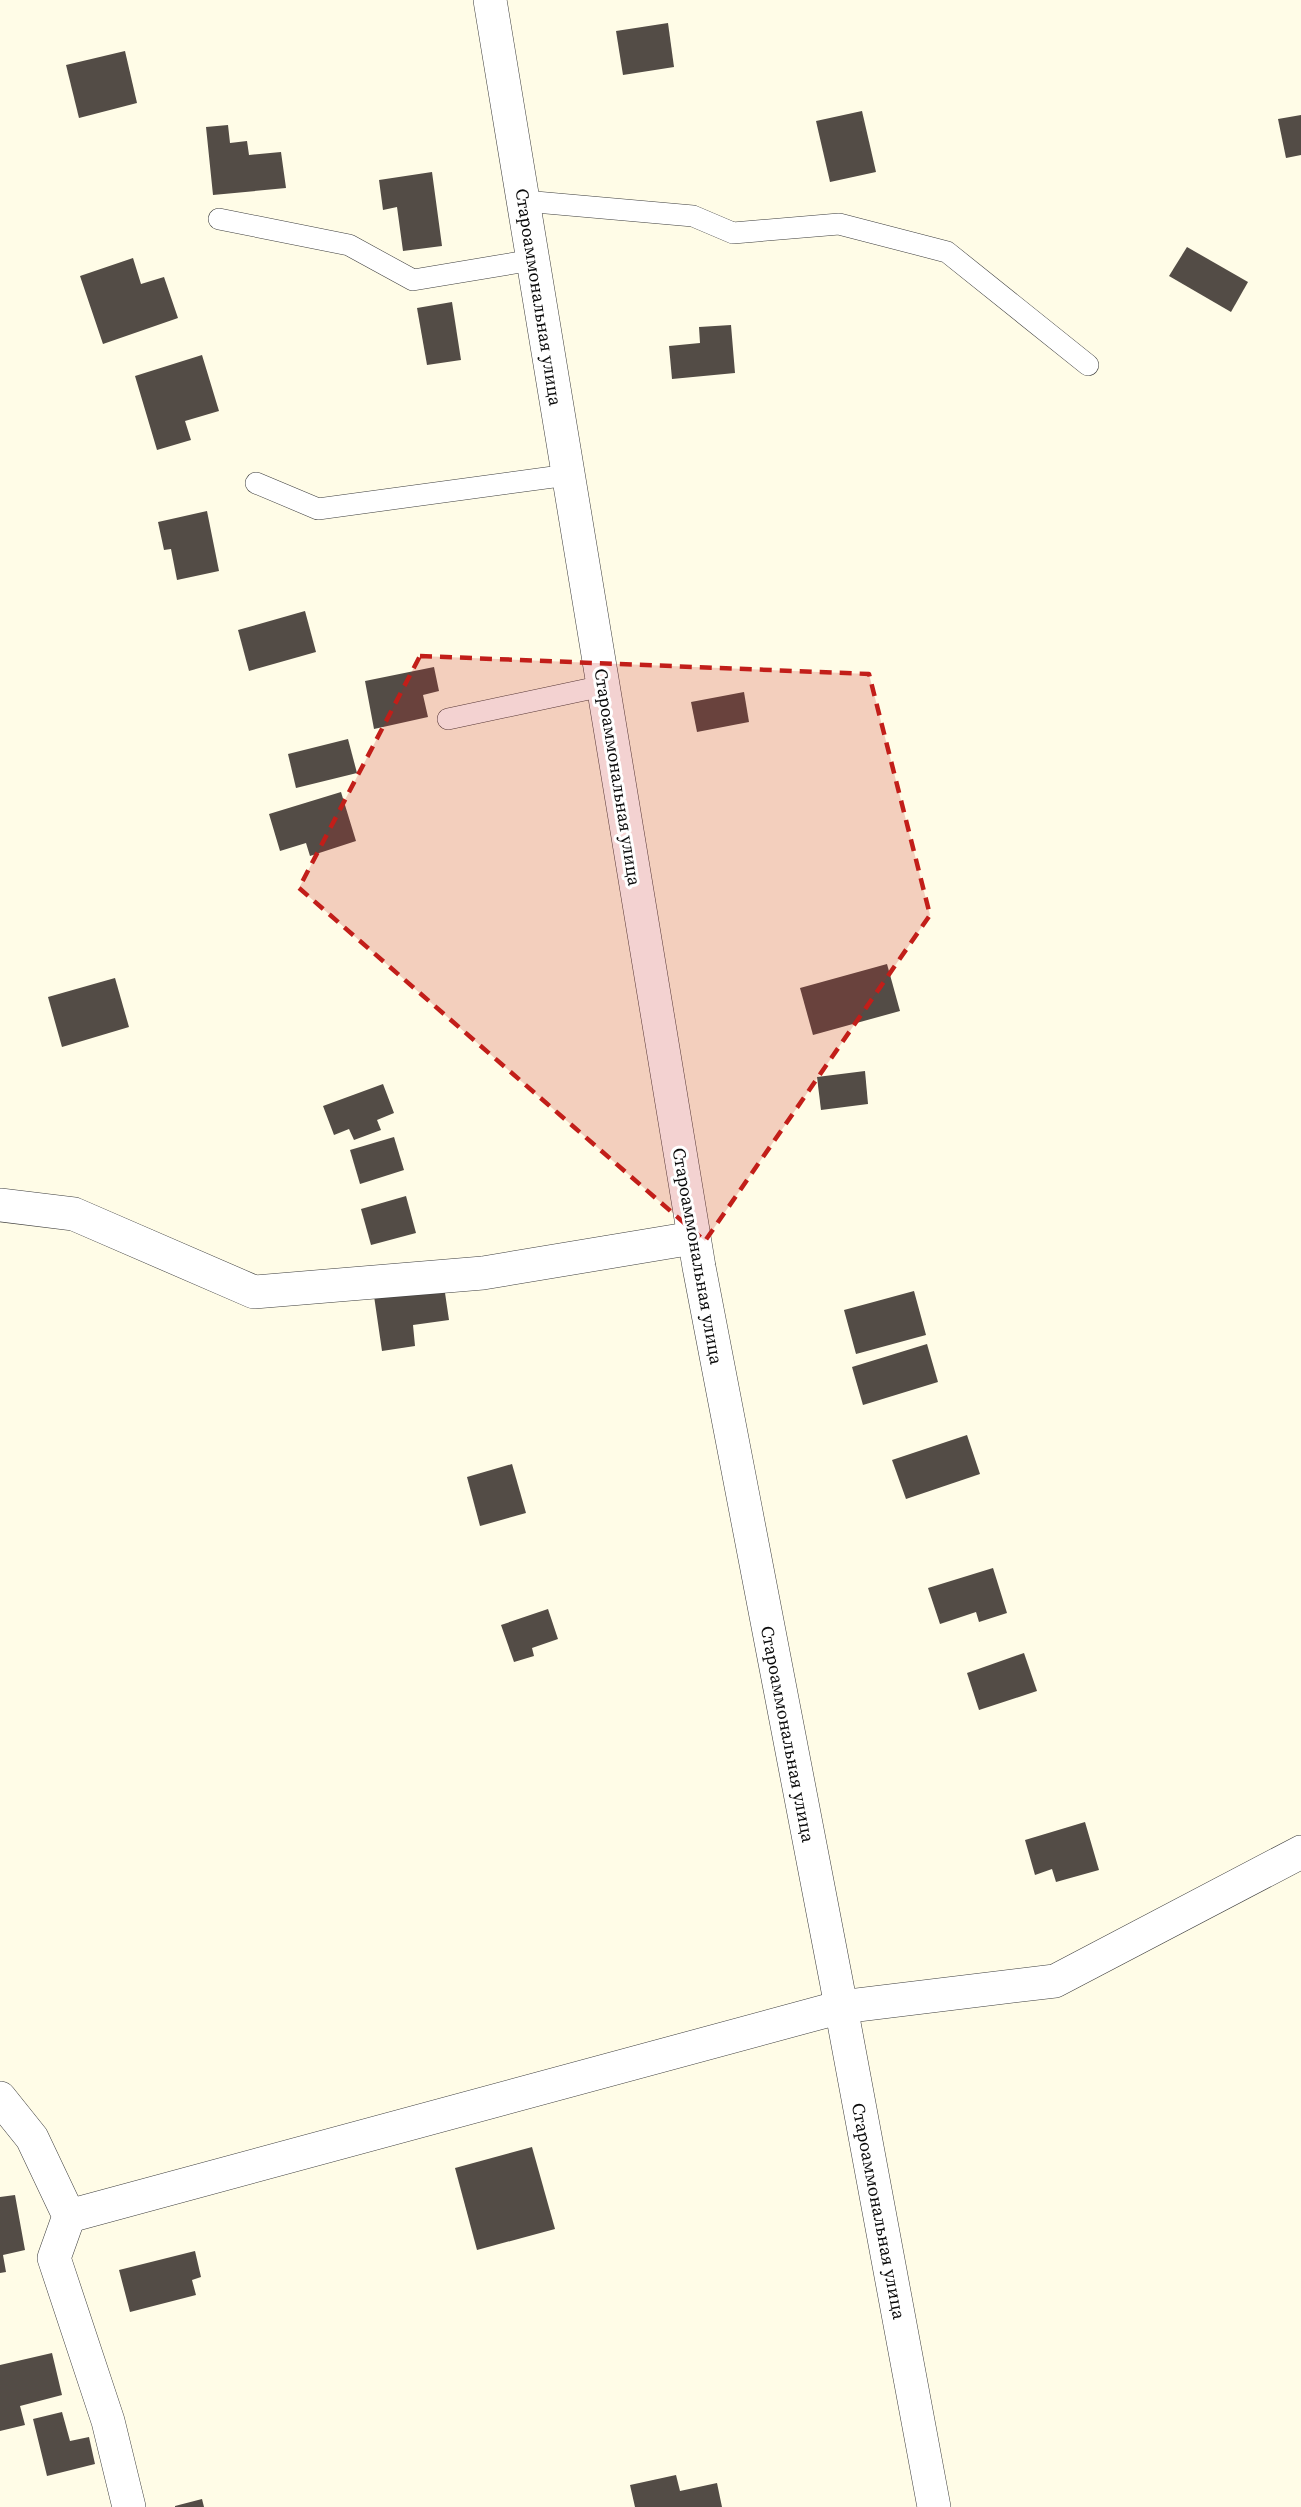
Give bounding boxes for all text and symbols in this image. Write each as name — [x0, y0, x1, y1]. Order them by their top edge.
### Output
street label: Староаммональная улица — [509, 186, 569, 408]
street label: Староаммональная улица — [588, 666, 648, 888]
street label: Староаммональная улица — [667, 1146, 730, 1367]
street label: Староаммональная улица — [755, 1624, 821, 1845]
street label: Староаммональная улица — [846, 2101, 912, 2322]

